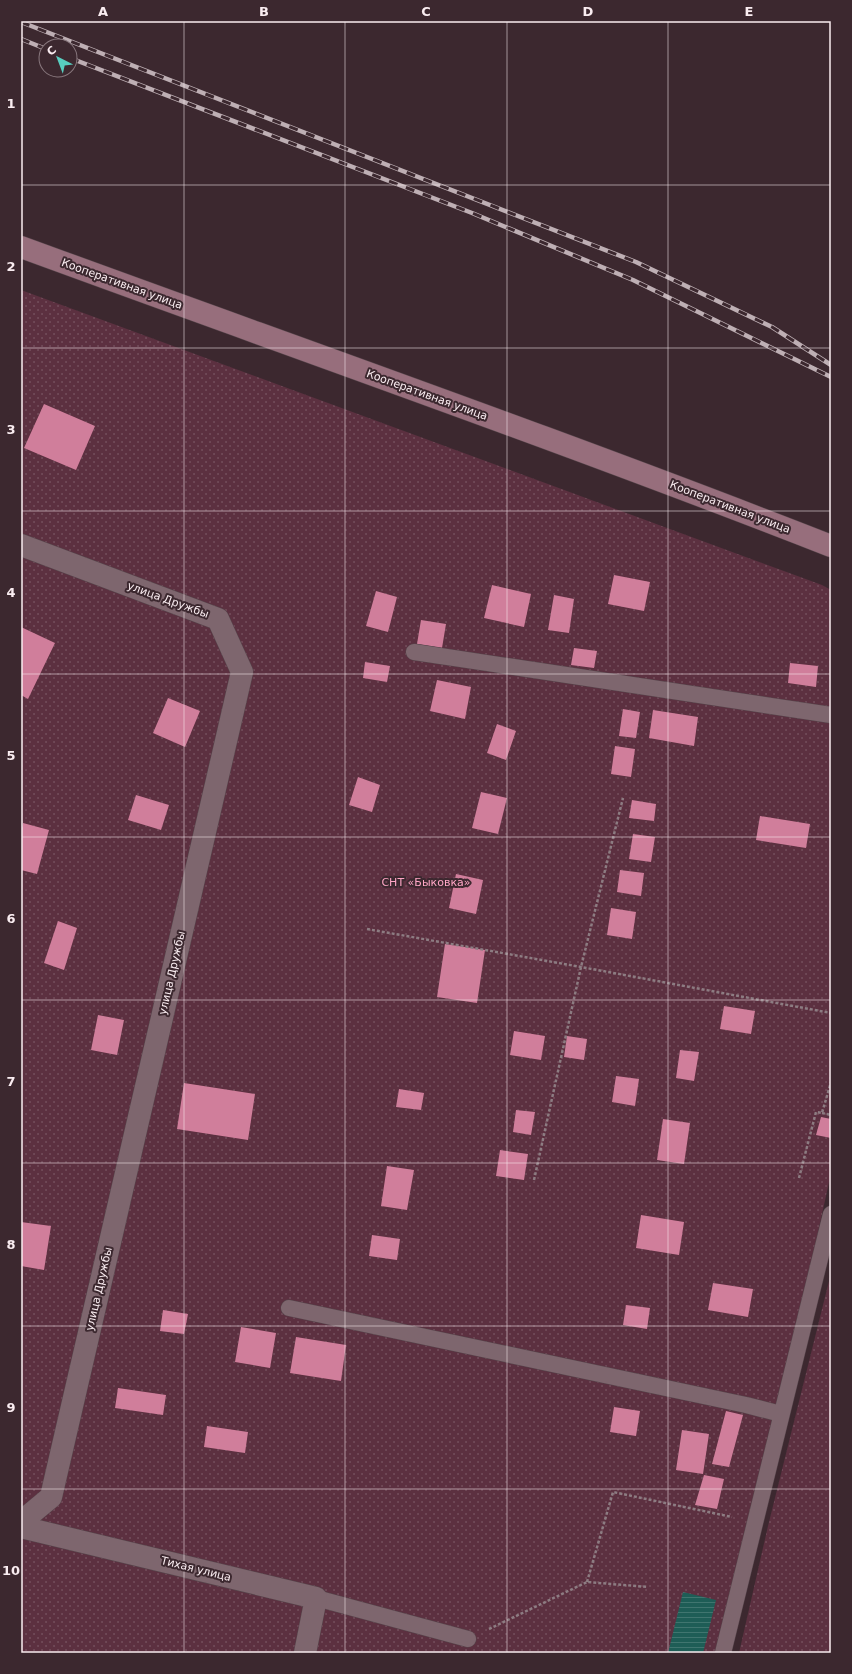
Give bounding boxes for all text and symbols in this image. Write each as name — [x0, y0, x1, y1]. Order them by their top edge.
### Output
text: A — [98, 4, 108, 19]
text: B — [259, 4, 269, 19]
text: C — [421, 4, 431, 19]
text: D — [583, 4, 594, 19]
text: E — [745, 4, 753, 19]
north arrow — [38, 38, 78, 78]
text: С — [44, 43, 59, 58]
text: 1 — [6, 96, 16, 111]
street label: Кооперативная улица — [60, 256, 184, 312]
text: 2 — [6, 259, 16, 274]
street label: Кооперативная улица — [365, 367, 489, 423]
text: 3 — [6, 422, 16, 437]
street label: Кооперативная улица — [668, 478, 792, 536]
street label: улица Дружбы — [125, 579, 211, 621]
text: 4 — [6, 585, 16, 600]
text: 5 — [6, 748, 16, 763]
park label: СНТ «Быковка» — [381, 876, 471, 889]
text: 6 — [6, 911, 16, 926]
street label: улица Дружбы — [156, 930, 188, 1016]
text: 7 — [6, 1074, 16, 1089]
text: 8 — [6, 1237, 16, 1252]
street label: улица Дружбы — [83, 1246, 115, 1332]
text: 9 — [6, 1400, 16, 1415]
street label: Тихая улица — [158, 1554, 233, 1584]
text: 10 — [2, 1563, 20, 1578]

